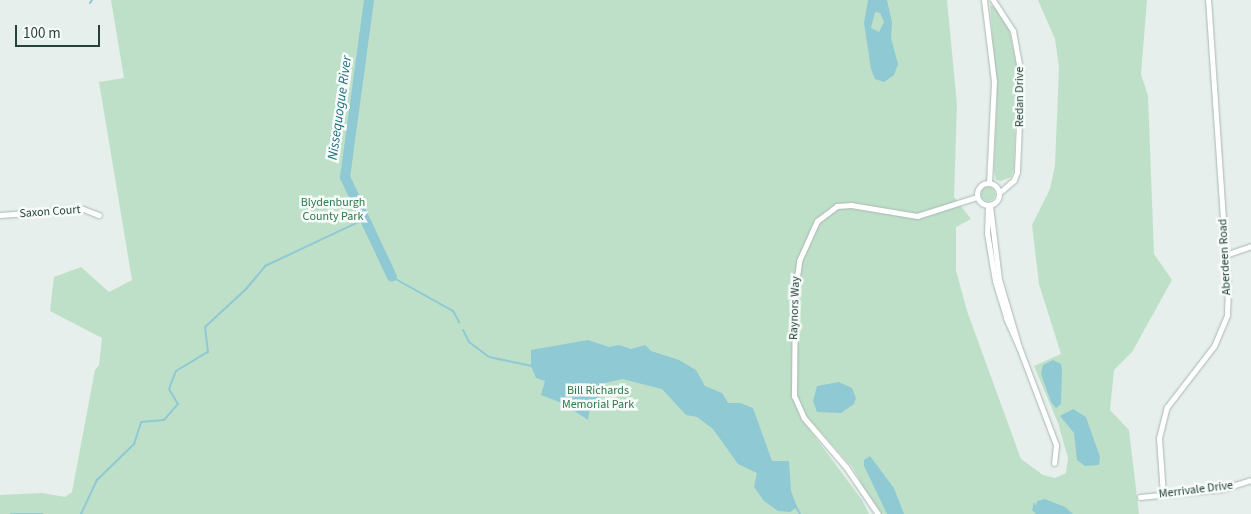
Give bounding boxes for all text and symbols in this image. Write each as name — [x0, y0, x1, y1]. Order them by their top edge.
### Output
scale bar — [18, 15, 102, 47]
text: 100 m — [23, 23, 61, 44]
water label: Nissequogue River — [324, 55, 356, 161]
street label: Redan Drive — [1013, 67, 1027, 127]
park label: Blydenburgh County Park — [301, 196, 365, 224]
street label: Saxon Court — [19, 203, 81, 221]
street label: Aberdeen Road — [1216, 218, 1234, 296]
street label: Raynors Way — [787, 276, 803, 340]
park label: Bill Richards Memorial Park — [562, 384, 634, 412]
street label: Merrivale Drive — [1158, 478, 1234, 502]

